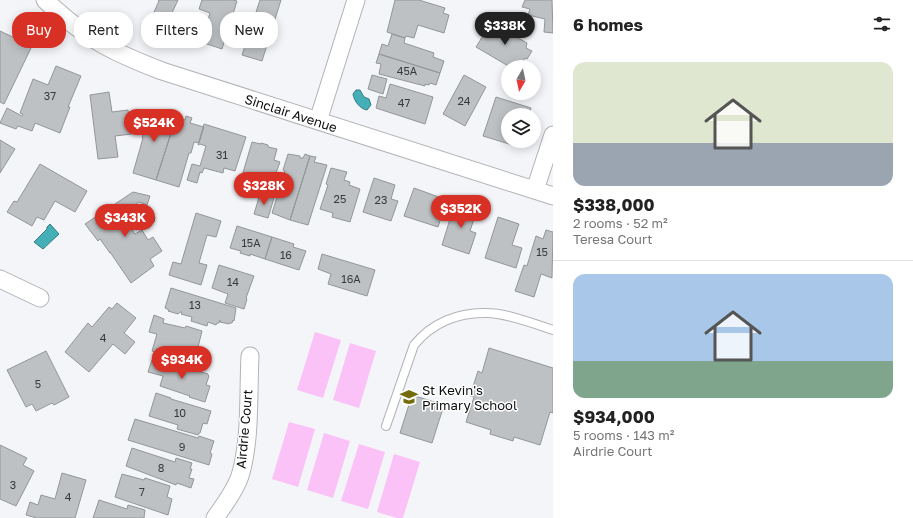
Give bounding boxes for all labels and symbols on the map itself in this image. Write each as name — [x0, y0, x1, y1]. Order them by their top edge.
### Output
pin: $338K — [477, 12, 533, 46]
north arrow — [501, 60, 541, 100]
house number: 45A — [397, 64, 418, 77]
house number: 37 — [44, 89, 56, 102]
street label: Sinclair Avenue — [243, 91, 339, 135]
house number: 24 — [457, 94, 471, 107]
house number: 47 — [398, 96, 410, 109]
pin: $524K — [126, 109, 182, 143]
house number: 31 — [216, 148, 228, 161]
pin: $328K — [236, 172, 292, 206]
house number: 25 — [334, 192, 346, 205]
house number: 23 — [375, 193, 387, 206]
pin: $352K — [433, 195, 489, 229]
pin: $343K — [97, 204, 153, 238]
house number: 15A — [241, 236, 261, 249]
house number: 15 — [536, 245, 548, 258]
house number: 16 — [280, 248, 292, 261]
house number: 16A — [341, 272, 361, 285]
house number: 14 — [227, 275, 239, 288]
house number: 13 — [189, 298, 201, 311]
house number: 4 — [100, 331, 107, 344]
pin: $934K — [154, 346, 210, 380]
house number: 5 — [35, 377, 41, 390]
place label: St Kevin's Primary School — [422, 382, 517, 413]
school or university icon: St Kevin's Primary School — [399, 387, 419, 407]
street label: Airdrie Court — [233, 389, 255, 469]
house number: 10 — [174, 406, 186, 419]
house number: 9 — [179, 440, 185, 453]
house number: 8 — [158, 461, 165, 474]
house number: 3 — [10, 478, 16, 491]
house number: 7 — [139, 485, 145, 498]
house number: 4 — [65, 490, 72, 503]

